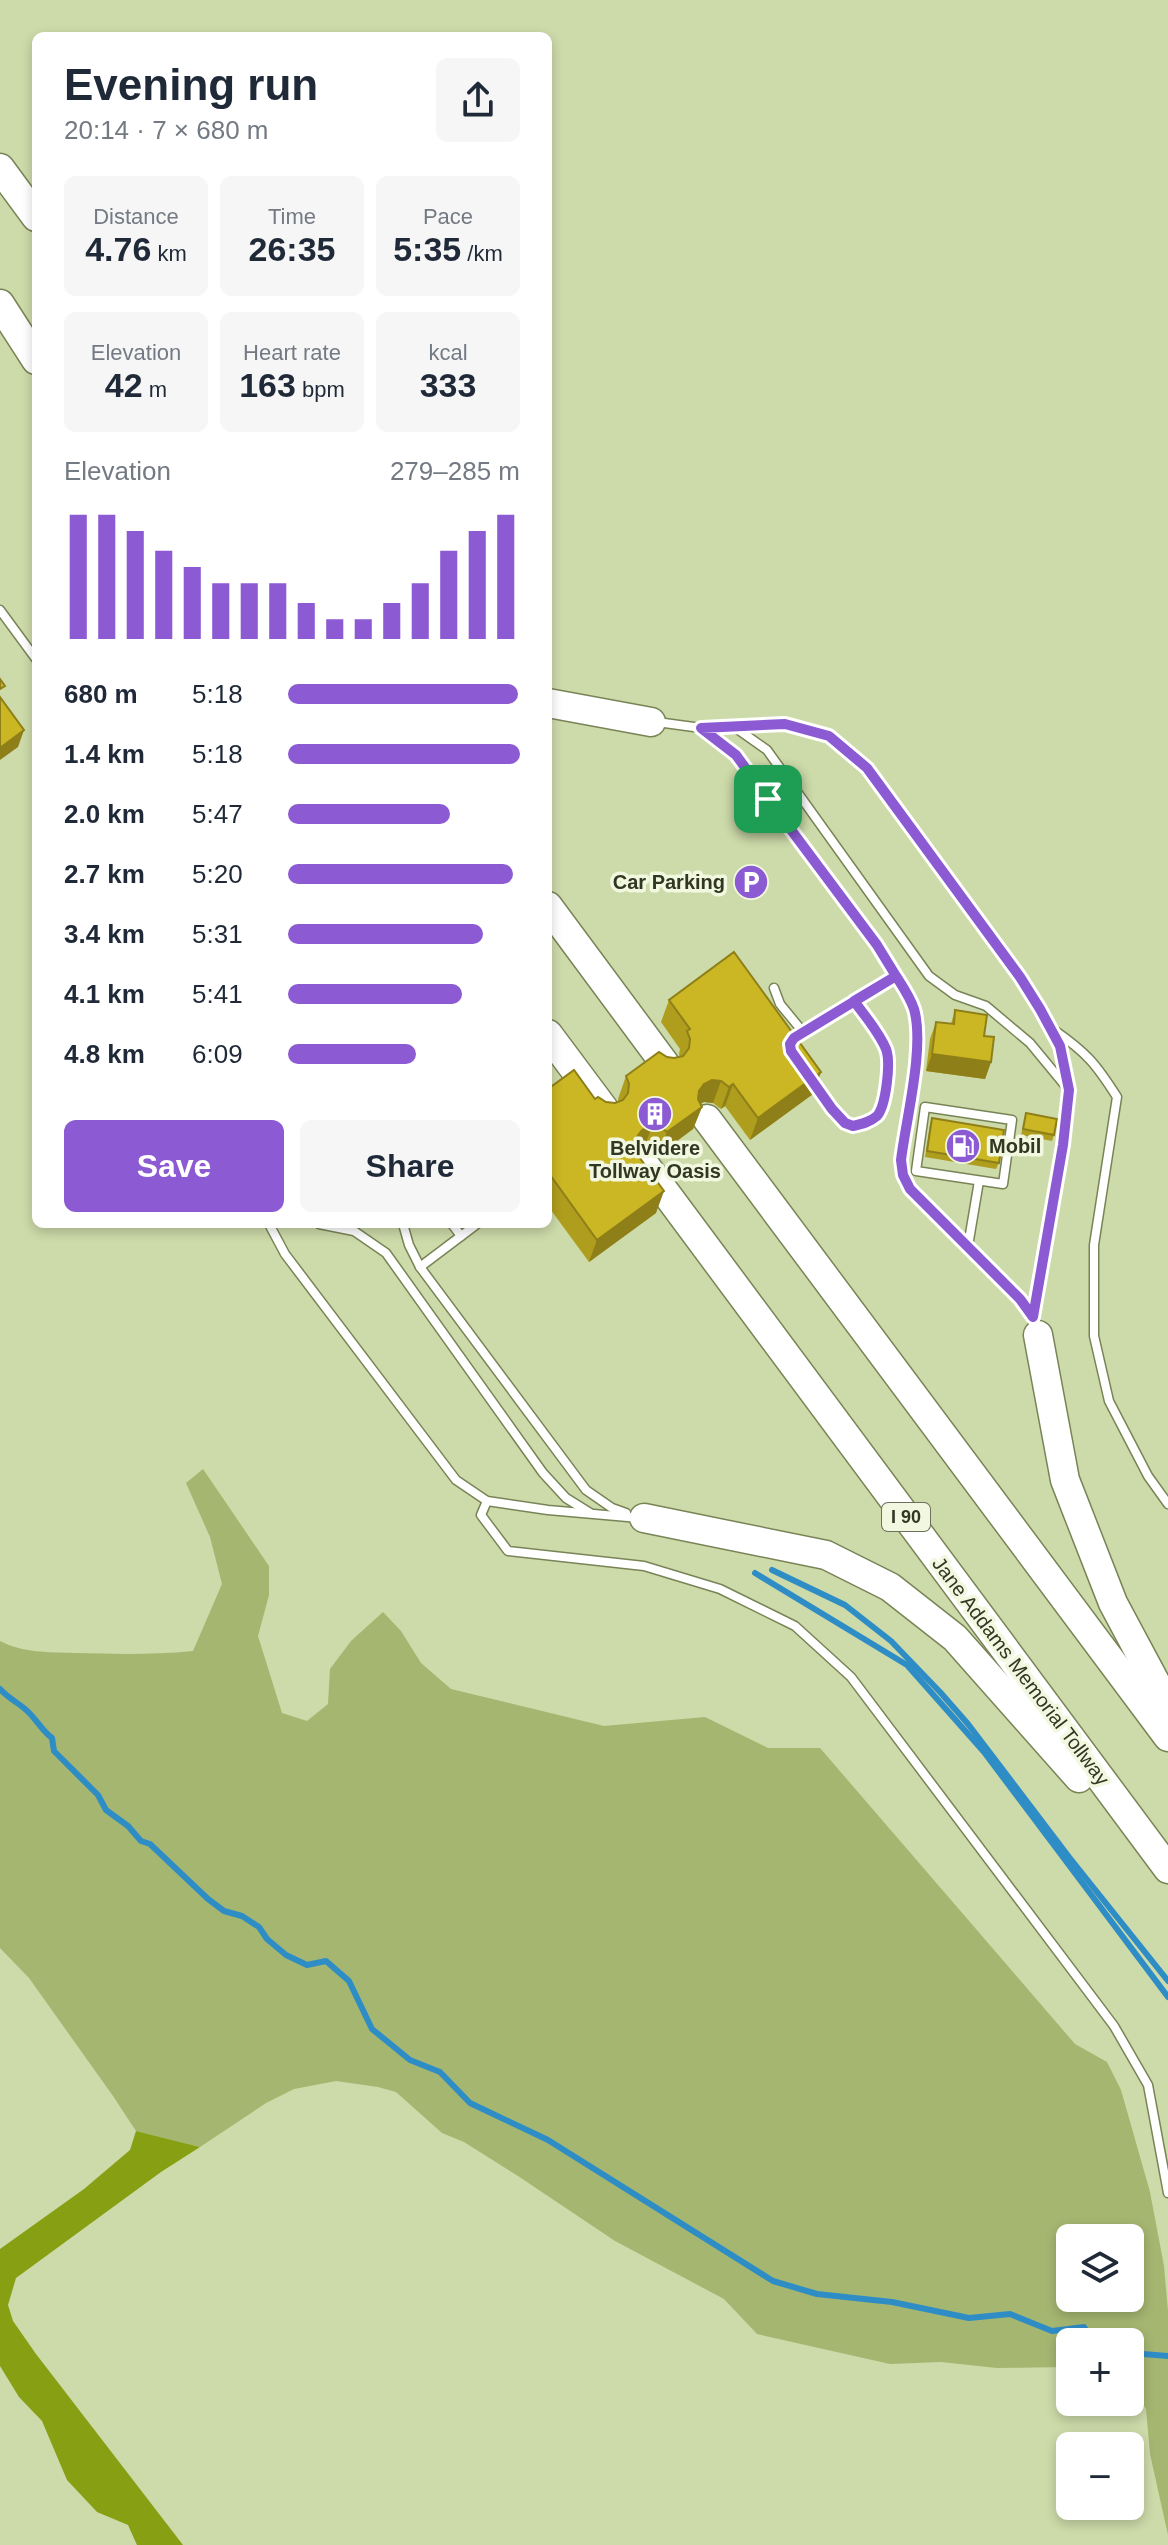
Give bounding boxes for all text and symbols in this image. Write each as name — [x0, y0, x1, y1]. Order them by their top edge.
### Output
button: share — [436, 58, 520, 142]
text: Evening run — [64, 60, 318, 109]
text: 20:14 · 7 × 680 m — [64, 115, 269, 145]
text: Distance — [93, 204, 179, 229]
text: Time — [268, 204, 316, 229]
text: Pace — [423, 204, 473, 229]
text: 4.76 — [85, 230, 151, 268]
text: 26:35 — [249, 230, 335, 268]
text: 5:35 — [393, 230, 461, 268]
text: km — [151, 241, 187, 266]
text: /km — [461, 241, 503, 266]
text: Elevation — [91, 340, 181, 365]
text: Heart rate — [243, 340, 341, 365]
text: kcal — [428, 340, 468, 365]
text: 42 — [105, 366, 143, 404]
text: 163 — [239, 366, 296, 404]
text: 333 — [420, 366, 476, 404]
text: m — [143, 377, 167, 402]
text: bpm — [296, 377, 345, 402]
text: Elevation — [64, 456, 171, 486]
text: 279–285 m — [390, 456, 520, 486]
text: 680 m — [64, 679, 138, 709]
text: 5:18 — [192, 679, 243, 709]
text: 1.4 km — [64, 739, 145, 769]
text: 5:18 — [192, 739, 243, 769]
pin — [734, 765, 802, 833]
icon: arrive — [746, 777, 790, 821]
text: 2.0 km — [64, 799, 145, 829]
text: 5:47 — [192, 799, 243, 829]
text: 2.7 km — [64, 859, 145, 889]
text: 5:20 — [192, 859, 243, 889]
parking icon: Car Parking — [732, 863, 770, 901]
place label: Car Parking — [613, 871, 725, 893]
text: 3.4 km — [64, 919, 145, 949]
text: 5:31 — [192, 919, 243, 949]
text: 4.1 km — [64, 979, 145, 1009]
text: 5:41 — [192, 979, 243, 1009]
text: 4.8 km — [64, 1039, 145, 1069]
text: 6:09 — [192, 1039, 243, 1069]
building icon: Belvidere Tollway Oasis — [636, 1095, 674, 1133]
button: Save — [64, 1120, 284, 1212]
button: Share — [300, 1120, 520, 1212]
fuel station icon: Mobil — [944, 1127, 982, 1165]
place label: Mobil — [989, 1135, 1041, 1157]
place label: Belvidere Tollway Oasis — [589, 1137, 721, 1182]
road number: I 90 — [882, 1503, 930, 1531]
street label: Jane Addams Memorial Tollway — [928, 1553, 1114, 1789]
map controls — [1056, 2224, 1144, 2520]
button: layers — [1056, 2224, 1144, 2312]
button: + — [1056, 2328, 1144, 2416]
button: − — [1056, 2432, 1144, 2520]

